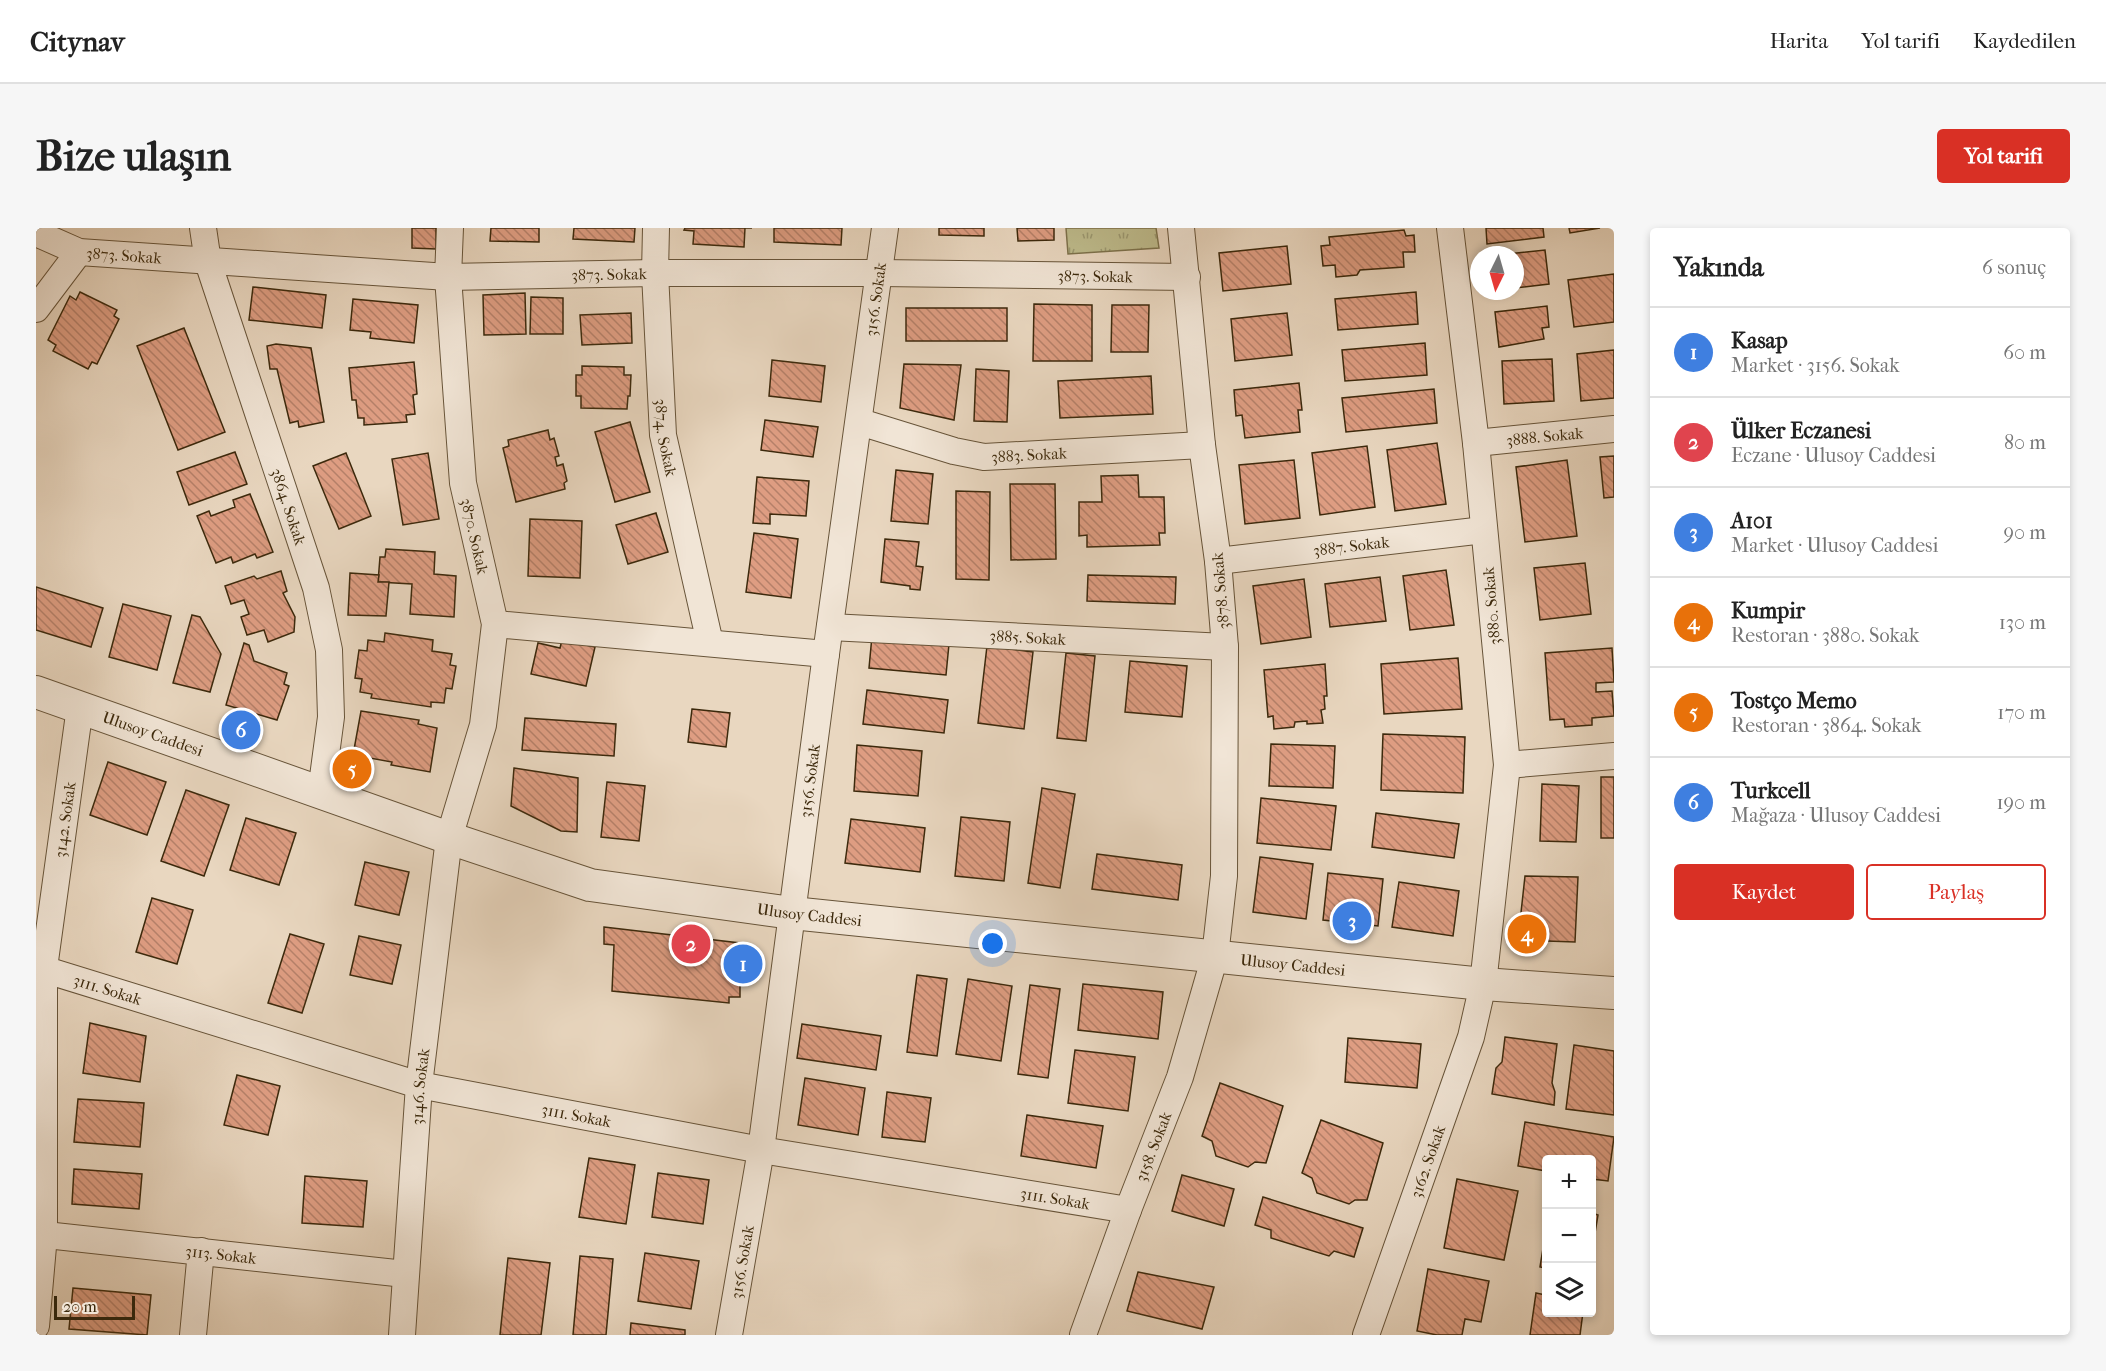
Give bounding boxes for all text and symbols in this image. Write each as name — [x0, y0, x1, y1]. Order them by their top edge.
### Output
text: Citynav — [30, 25, 125, 58]
text: Harita — [1770, 29, 1828, 53]
text: Yol tarifi — [1861, 29, 1940, 53]
text: Kaydedilen — [1973, 29, 2076, 53]
button: Yol tarifi — [1937, 129, 2070, 183]
text: Bize ulaşın — [36, 132, 231, 181]
street label: 3873. Sokak — [86, 244, 163, 268]
north arrow — [1470, 246, 1524, 300]
text: Yakında — [1674, 252, 1764, 283]
text: 6 sonuç — [1982, 256, 2046, 279]
street label: 3156. Sokak — [861, 261, 890, 338]
street label: 3873. Sokak — [571, 264, 648, 285]
street label: 3873. Sokak — [1057, 266, 1134, 286]
text: Kasap — [1731, 328, 1788, 354]
text: 1 — [1690, 341, 1697, 364]
text: 60 m — [2003, 341, 2046, 364]
text: Market · 3156. Sokak — [1731, 354, 1900, 377]
street label: 3874. Sokak — [651, 398, 681, 479]
text: Ülker Eczanesi — [1731, 418, 1871, 444]
street label: 3888. Sokak — [1505, 423, 1585, 450]
text: 2 — [1688, 431, 1699, 454]
text: 80 m — [2004, 431, 2046, 454]
street label: 3883. Sokak — [991, 443, 1068, 467]
text: Eczane · Ulusoy Caddesi — [1731, 444, 1936, 467]
street label: 3864. Sokak — [267, 466, 310, 548]
street label: 3870. Sokak — [457, 496, 493, 577]
text: A101 — [1731, 508, 1773, 534]
text: 3 — [1689, 521, 1698, 544]
text: 90 m — [2004, 521, 2046, 544]
street label: 3887. Sokak — [1312, 532, 1391, 560]
text: Market · Ulusoy Caddesi — [1731, 534, 1938, 557]
street label: 3878. Sokak — [1208, 551, 1233, 630]
street label: 3880. Sokak — [1479, 565, 1504, 646]
text: Kumpir — [1731, 598, 1805, 624]
text: 4 — [1688, 611, 1699, 634]
text: 130 m — [1999, 611, 2046, 634]
text: Restoran · 3880. Sokak — [1731, 624, 1919, 647]
street label: 3885. Sokak — [989, 626, 1067, 649]
text: Tostço Memo — [1731, 688, 1857, 714]
text: 5 — [1689, 701, 1698, 724]
text: 170 m — [1997, 701, 2046, 724]
street label: Ulusoy Caddesi — [100, 707, 206, 760]
pin: 6 — [222, 708, 260, 752]
text: Restoran · 3864. Sokak — [1731, 714, 1921, 737]
street label: 3156. Sokak — [796, 742, 824, 819]
pin: 5 — [332, 746, 372, 792]
text: Turkcell — [1731, 778, 1811, 804]
street label: 3142. Sokak — [50, 780, 80, 859]
text: 6 — [1688, 791, 1699, 814]
text: 190 m — [1996, 791, 2046, 814]
text: Mağaza · Ulusoy Caddesi — [1731, 804, 1941, 827]
button: Kaydet — [1674, 864, 1854, 920]
button: Paylaş — [1866, 864, 2046, 920]
pin: 3 — [1332, 898, 1372, 944]
street label: Ulusoy Caddesi — [756, 899, 863, 930]
pin: 4 — [1508, 912, 1546, 956]
pin: 2 — [672, 922, 710, 966]
your location — [978, 929, 1007, 958]
pin: 1 — [724, 942, 762, 986]
street label: Ulusoy Caddesi — [1239, 950, 1346, 980]
street label: 3111. Sokak — [71, 970, 145, 1009]
street label: 3146. Sokak — [407, 1046, 433, 1126]
street label: 3111. Sokak — [540, 1100, 613, 1131]
street label: 3158. Sokak — [1131, 1108, 1176, 1185]
street label: 3162. Sokak — [1406, 1122, 1449, 1201]
map controls — [1542, 1155, 1596, 1317]
button: + — [1542, 1155, 1596, 1209]
street label: 3111. Sokak — [1019, 1184, 1092, 1214]
button: − — [1542, 1209, 1596, 1263]
street label: 3156. Sokak — [726, 1223, 758, 1300]
street label: 3113. Sokak — [184, 1241, 258, 1268]
button: layers — [1542, 1263, 1596, 1317]
scale bar — [54, 1293, 135, 1320]
text: 20 m — [63, 1297, 97, 1316]

